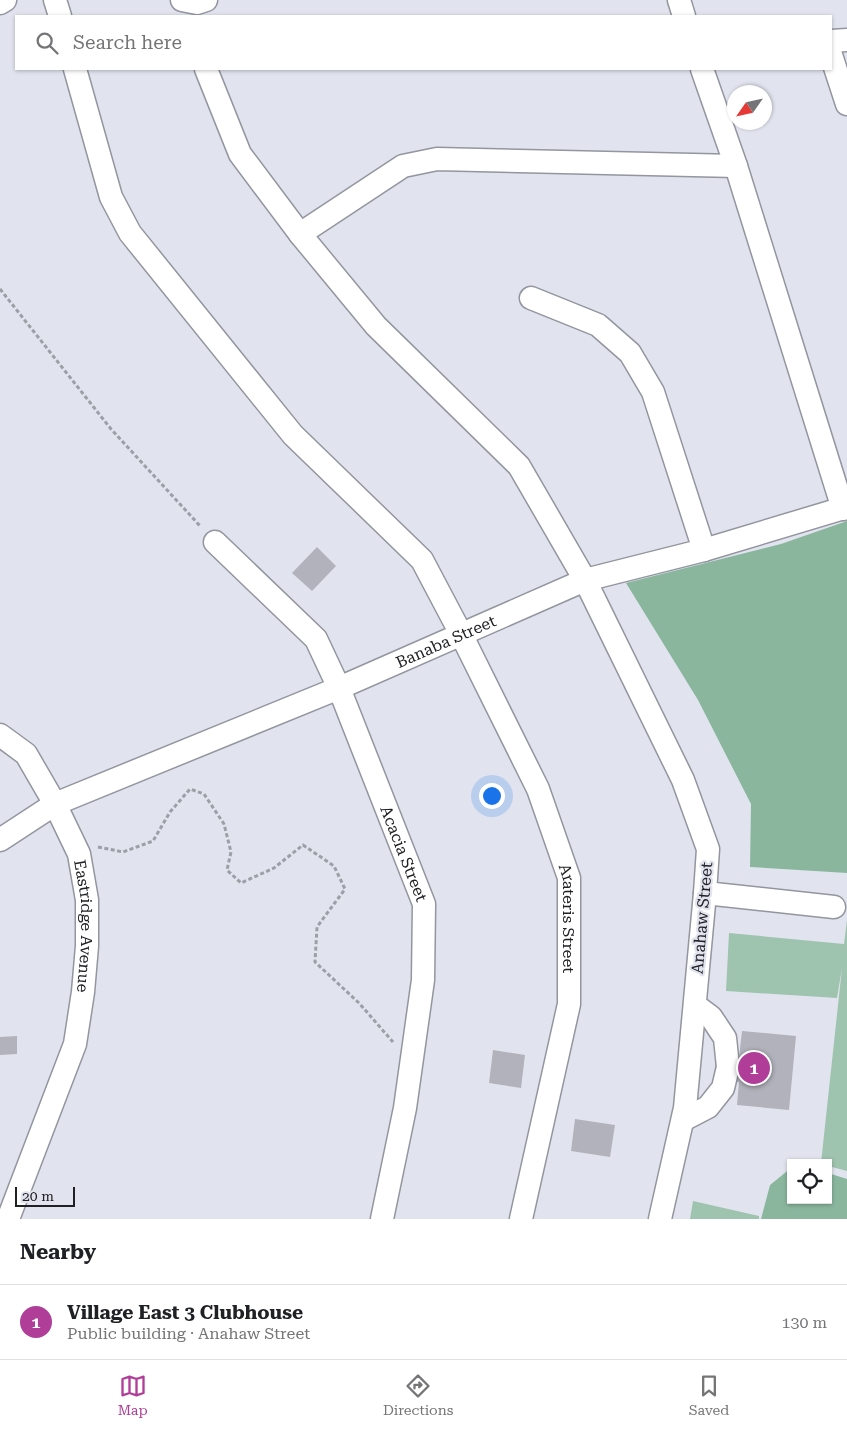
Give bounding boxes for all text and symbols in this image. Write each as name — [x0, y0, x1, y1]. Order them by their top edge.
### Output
search box — [15, 15, 832, 70]
icon: search — [33, 29, 61, 57]
text: Search here — [73, 31, 182, 54]
north arrow — [727, 85, 772, 130]
street label: Banaba Street — [393, 611, 499, 671]
your location — [479, 783, 505, 809]
street label: Acacia Street — [377, 803, 432, 904]
street label: Eastridge Avenue — [71, 858, 97, 993]
street label: Arateris Street — [555, 861, 579, 973]
street label: Anahaw Street — [688, 861, 716, 975]
pin: 1 — [738, 1049, 770, 1087]
map controls — [787, 1159, 832, 1204]
button: locate — [787, 1159, 832, 1204]
scale bar — [15, 1184, 75, 1207]
text: 20 m — [22, 1188, 54, 1204]
text: Nearby — [20, 1240, 96, 1264]
text: Village East 3 Clubhouse — [67, 1301, 303, 1324]
text: 1 — [32, 1313, 40, 1332]
text: 130 m — [781, 1313, 827, 1332]
text: Public building · Anahaw Street — [67, 1324, 310, 1343]
tab: Map — [118, 1372, 148, 1418]
tab: Directions — [383, 1372, 453, 1418]
tab: Saved — [689, 1372, 729, 1418]

